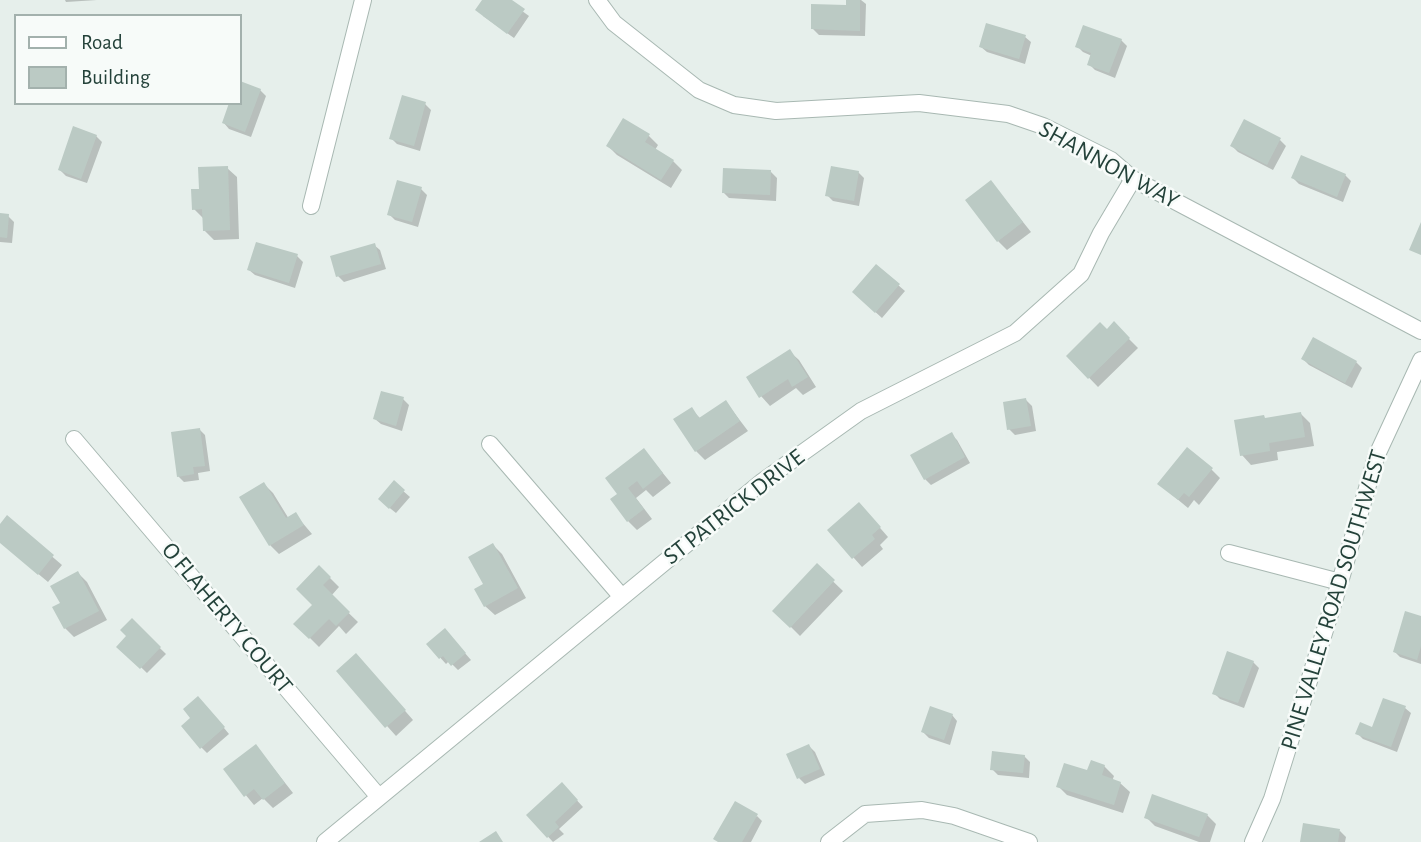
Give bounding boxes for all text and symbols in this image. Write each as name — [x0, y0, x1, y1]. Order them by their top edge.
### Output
legend — [14, 14, 242, 105]
text: Road — [81, 32, 123, 53]
text: Building — [81, 67, 150, 88]
street label: SHANNON WAY — [1034, 115, 1184, 215]
street label: ST PATRICK DRIVE — [658, 443, 810, 571]
street label: PINE VALLEY ROAD SOUTHWEST — [1275, 446, 1393, 754]
street label: O FLAHERTY COURT — [155, 536, 299, 700]

